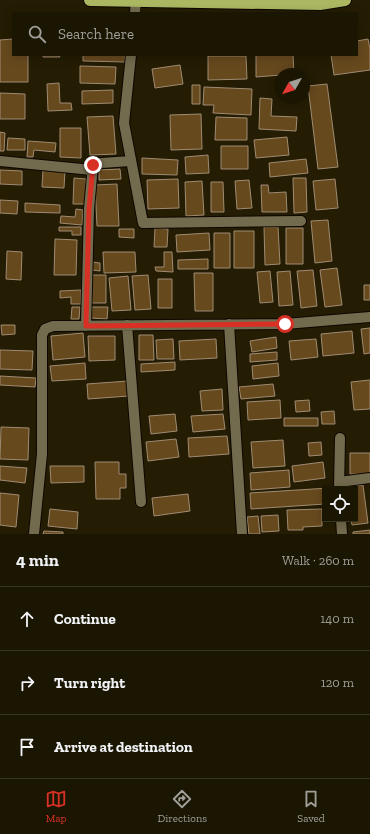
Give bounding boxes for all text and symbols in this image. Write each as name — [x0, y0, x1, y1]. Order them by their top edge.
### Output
search box — [12, 12, 358, 56]
icon: search — [26, 23, 48, 45]
text: Search here — [58, 25, 134, 43]
north arrow — [274, 68, 310, 104]
route end — [84, 156, 102, 174]
route start — [276, 315, 294, 333]
map controls — [322, 486, 358, 522]
button: locate — [322, 486, 358, 522]
text: 4 min — [16, 550, 59, 570]
text: Walk · 260 m — [282, 553, 354, 568]
icon: ahead — [16, 608, 38, 630]
text: Continue — [54, 610, 116, 628]
text: 140 m — [320, 611, 354, 626]
icon: right — [16, 672, 38, 694]
text: Turn right — [54, 674, 125, 692]
text: 120 m — [321, 675, 354, 690]
icon: arrive — [16, 736, 38, 758]
text: Arrive at destination — [54, 738, 193, 756]
tab: Map — [45, 788, 67, 825]
tab: Directions — [157, 788, 207, 825]
tab: Saved — [297, 788, 325, 825]

